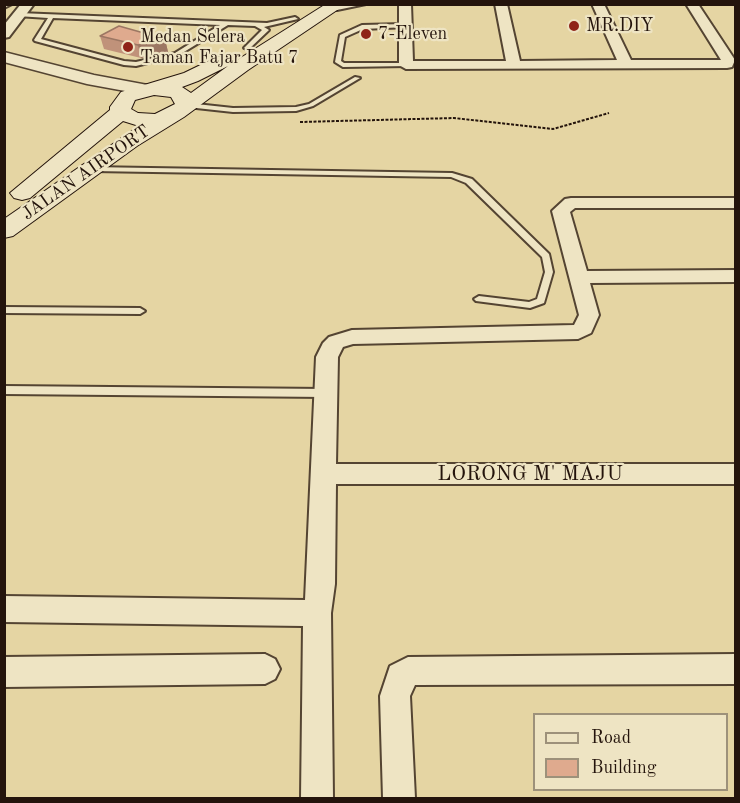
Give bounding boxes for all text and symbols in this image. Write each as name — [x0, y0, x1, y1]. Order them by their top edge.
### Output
place label: MR.DIY — [586, 15, 653, 37]
marker: MR.DIY — [567, 19, 581, 33]
place label: 7-Eleven — [378, 23, 447, 45]
place label: Medan Selera Taman Fajar Batu 7 — [140, 26, 298, 68]
marker: 7-Eleven — [359, 27, 373, 41]
marker: Medan Selera Taman Fajar Batu 7 — [121, 40, 135, 54]
street label: JALAN AIRPORT — [18, 121, 154, 225]
street label: LORONG M' MAJU — [437, 461, 623, 487]
legend — [533, 713, 728, 791]
text: Road — [591, 729, 631, 747]
text: Building — [591, 759, 656, 777]

